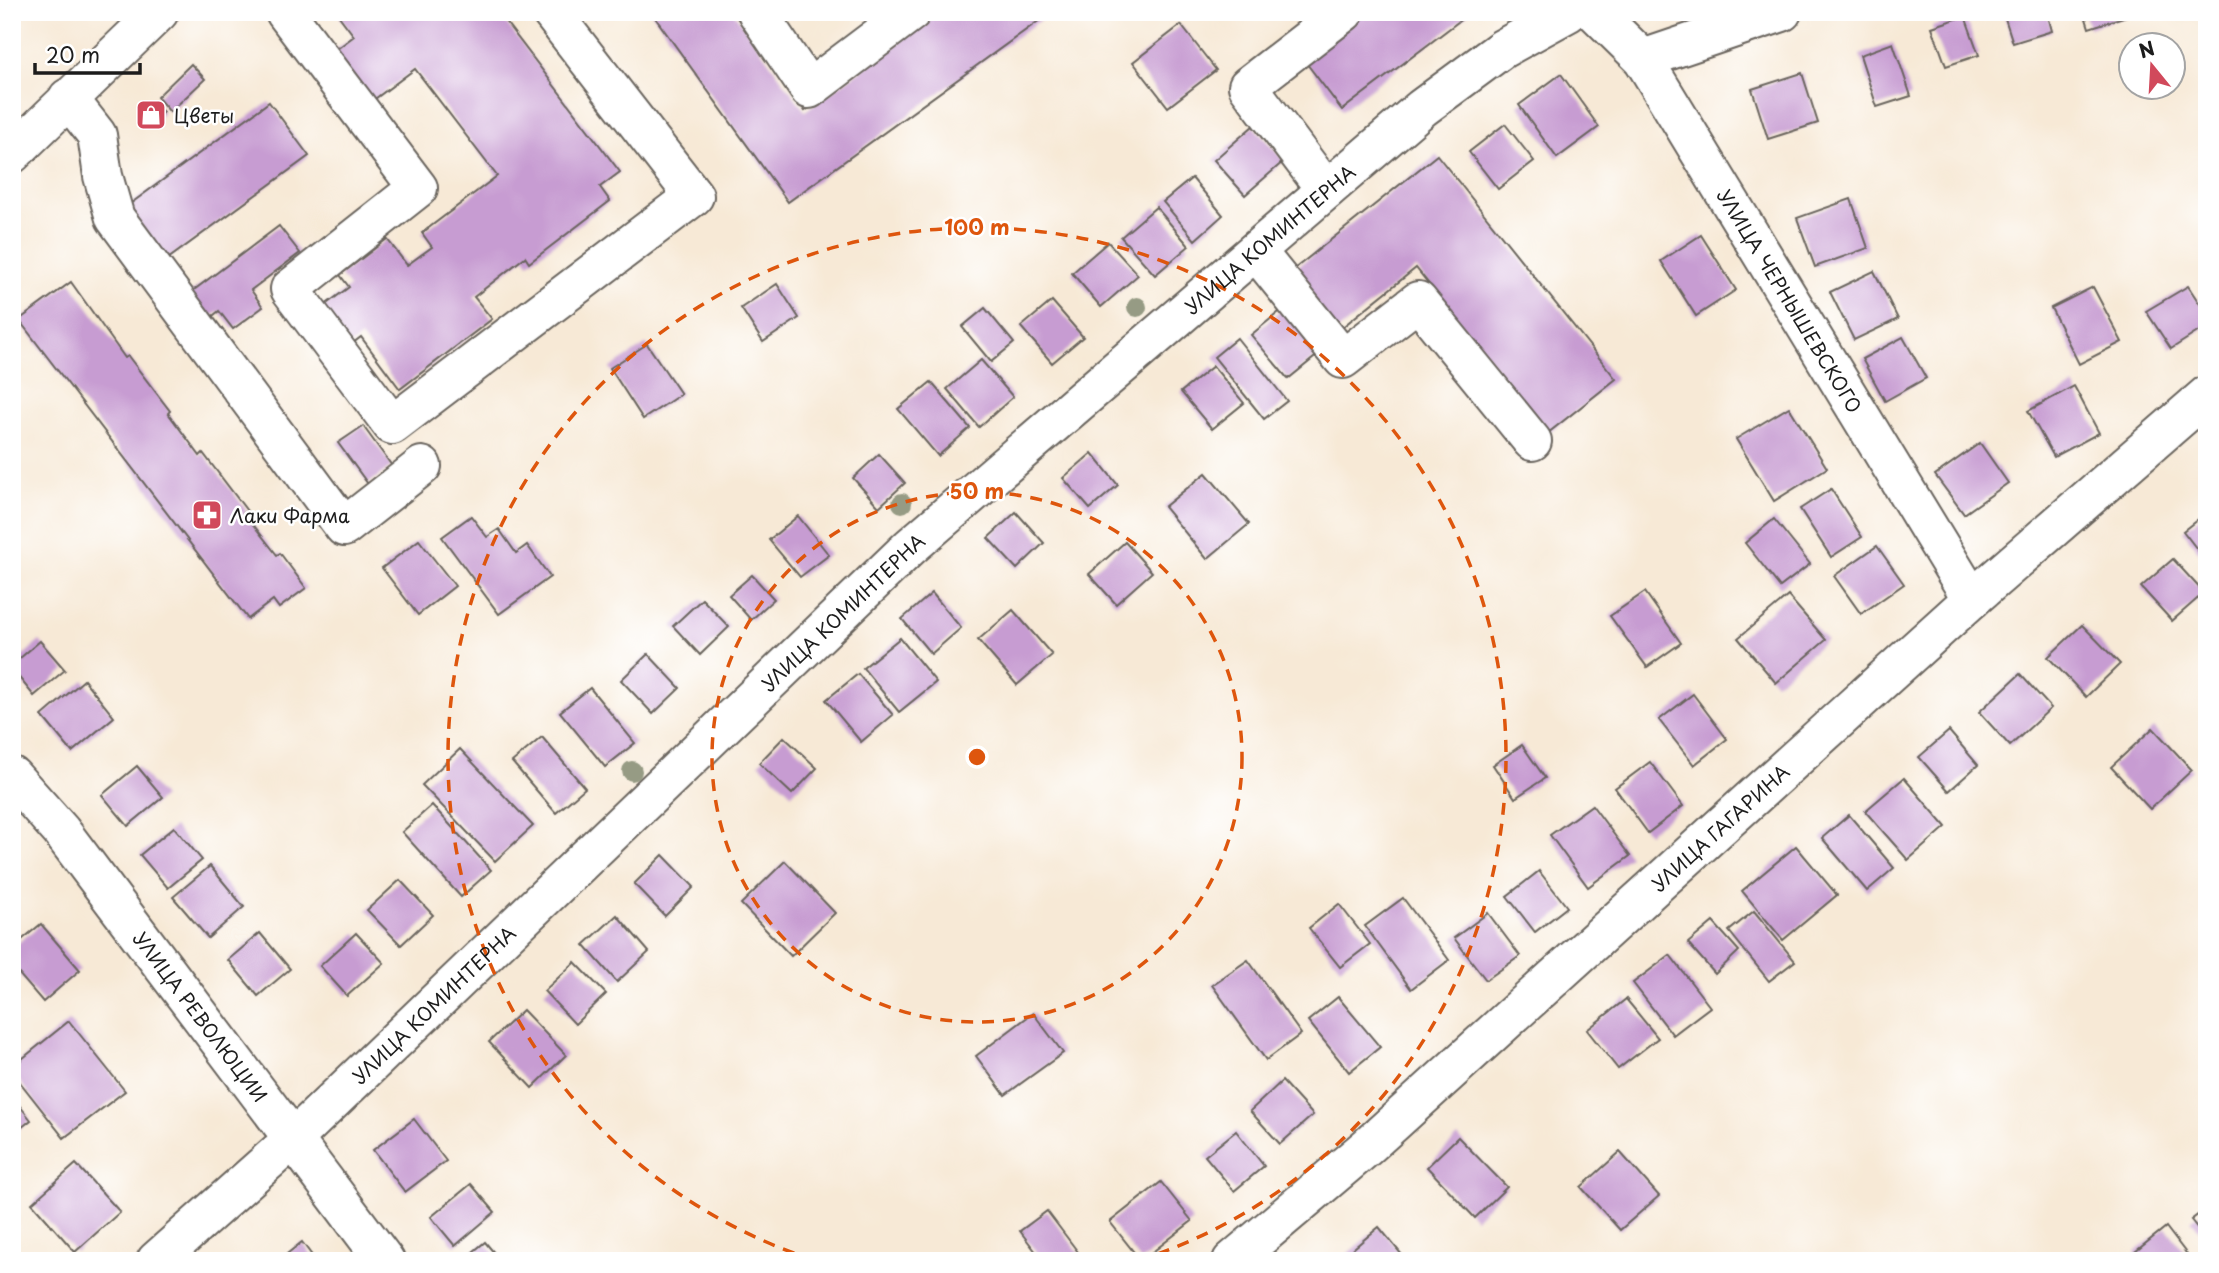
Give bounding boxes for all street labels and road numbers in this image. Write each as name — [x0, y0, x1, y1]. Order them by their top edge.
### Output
street label: УЛИЦА КОМИНТЕРНА — [1178, 157, 1361, 320]
street label: УЛИЦА ЧЕРНЫШЕВСКОГО — [1711, 183, 1869, 418]
street label: УЛИЦА КОМИНТЕРНА — [754, 527, 931, 697]
street label: УЛИЦА ГАГАРИНА — [1645, 757, 1795, 897]
street label: УЛИЦА КОМИНТЕРНА — [345, 919, 521, 1090]
street label: УЛИЦА РЕВОЛЮЦИИ — [127, 925, 274, 1108]

